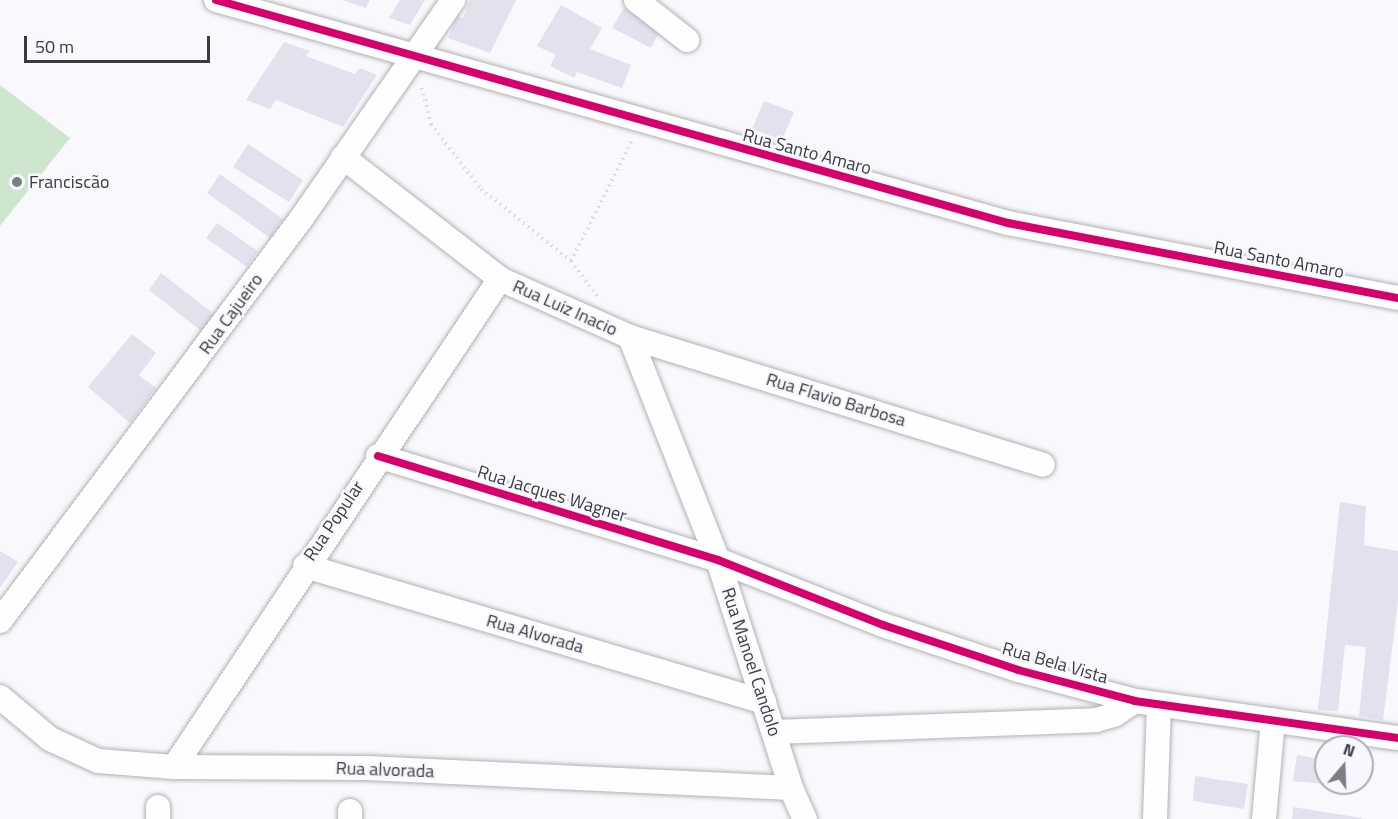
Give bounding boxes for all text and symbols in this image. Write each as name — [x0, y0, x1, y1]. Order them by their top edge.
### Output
scale bar — [27, 24, 213, 62]
text: 50 m — [35, 33, 74, 60]
street label: Rua Santo Amaro — [740, 124, 874, 180]
place label: Franciscão — [29, 171, 110, 193]
marker: Franciscão — [10, 175, 24, 189]
street label: Rua Santo Amaro — [1212, 237, 1346, 283]
street label: Rua Cajueiro — [195, 269, 267, 359]
street label: Rua Luiz Inacio — [509, 275, 621, 341]
street label: Rua Flavio Barbosa — [764, 368, 908, 432]
street label: Rua Jacques Wagner — [475, 461, 629, 527]
street label: Rua Popular — [299, 477, 369, 565]
street label: Rua Manoel Candolo — [717, 585, 785, 739]
street label: Rua Alvorada — [484, 610, 586, 658]
street label: Rua Bela Vista — [1000, 638, 1110, 688]
north arrow — [1314, 735, 1374, 795]
text: N — [1340, 737, 1358, 763]
street label: Rua alvorada — [335, 757, 435, 783]

